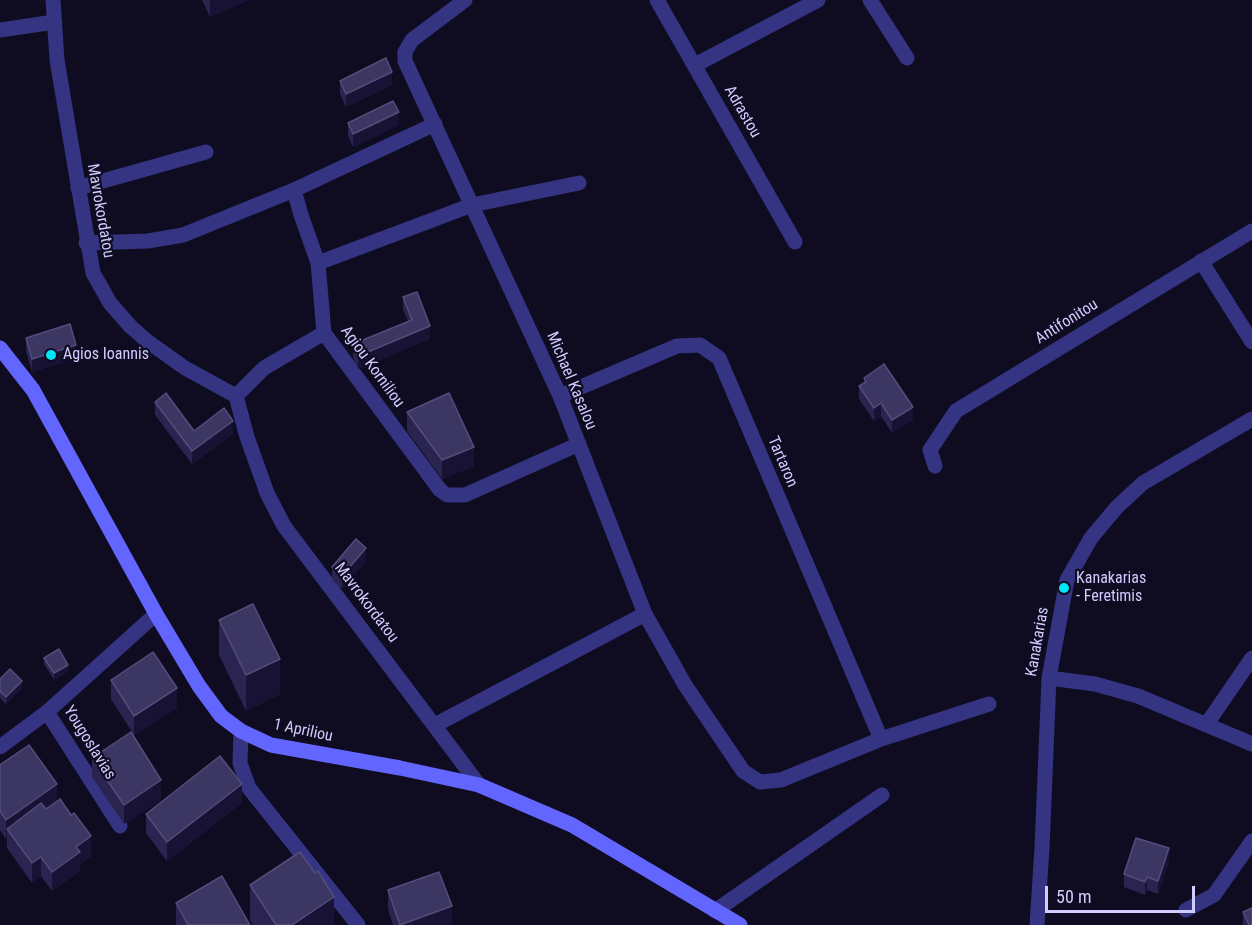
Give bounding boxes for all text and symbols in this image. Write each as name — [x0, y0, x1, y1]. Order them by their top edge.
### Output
street label: Adrastou — [719, 83, 765, 141]
street label: Mavrokordatou — [82, 162, 118, 260]
street label: Antifonitou — [1032, 295, 1102, 349]
street label: Agiou Korniliou — [336, 322, 408, 412]
street label: Michael Kasalou — [542, 329, 600, 433]
place label: Agios Ioannis — [63, 345, 149, 365]
marker: Agios Ioannis — [44, 348, 58, 362]
street label: Tartaron — [763, 434, 801, 490]
street label: Mavrokordatou — [330, 559, 402, 647]
place label: Kanakarias - Feretimis — [1076, 569, 1146, 607]
marker: Kanakarias - Feretimis — [1057, 581, 1071, 595]
street label: Kanakarias — [1022, 606, 1054, 678]
street label: Yougoslavias — [59, 702, 119, 784]
street label: 1 Apriliou — [271, 715, 335, 747]
scale bar — [1048, 874, 1198, 912]
text: 50 m — [1056, 886, 1091, 907]

